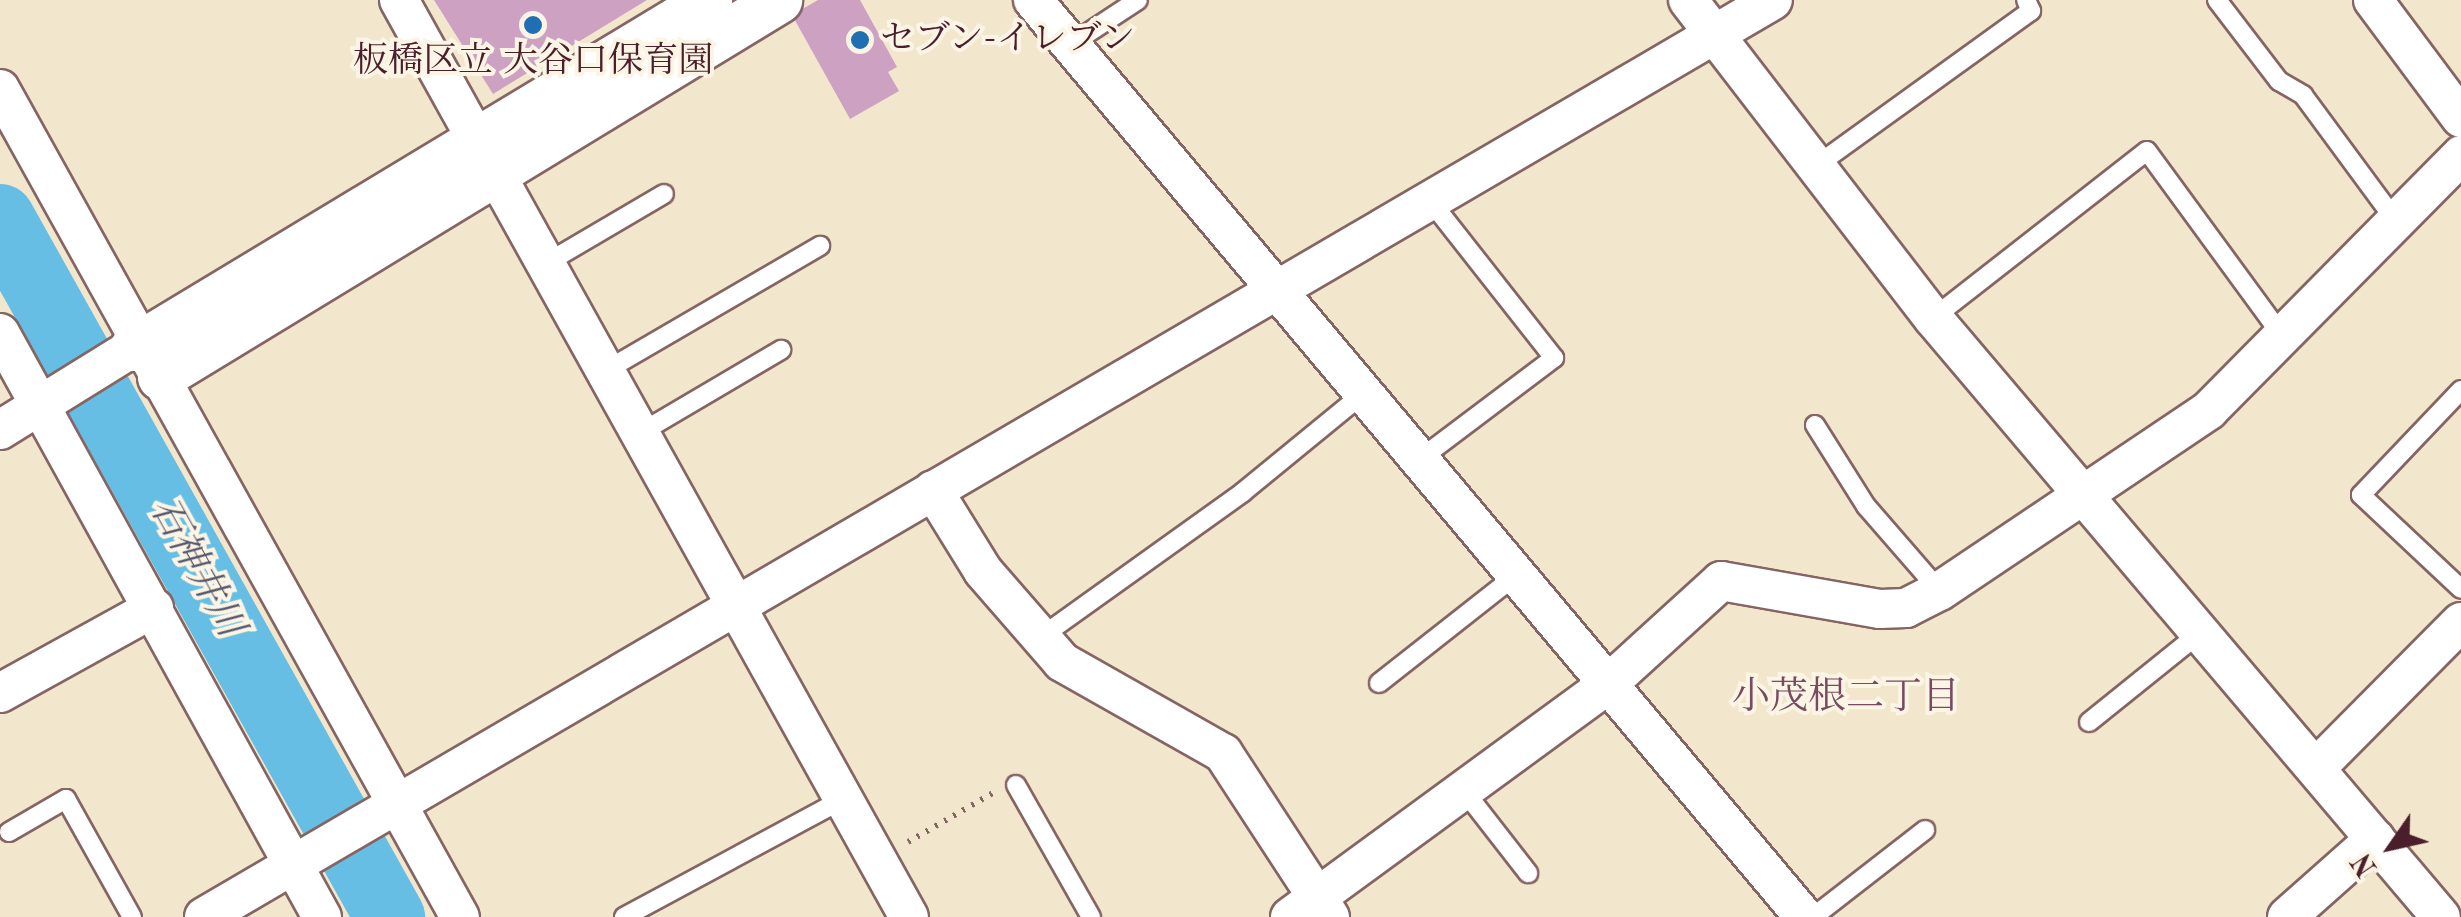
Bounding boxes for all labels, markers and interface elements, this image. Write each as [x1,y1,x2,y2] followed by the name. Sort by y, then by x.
[522,14,544,36] marker: 板橋区立 大谷口保育園
[880,19,1138,61] place label: セブン-イレブン
[849,29,871,51] marker: セブン-イレブン
[353,41,713,83] place label: 板橋区立 大谷口保育園
[138,490,252,646] water label: 石神井川
[1732,676,1960,722] district label: 小茂根二丁目
[2341,797,2441,897] north arrow
[2349,847,2384,880] text: N

